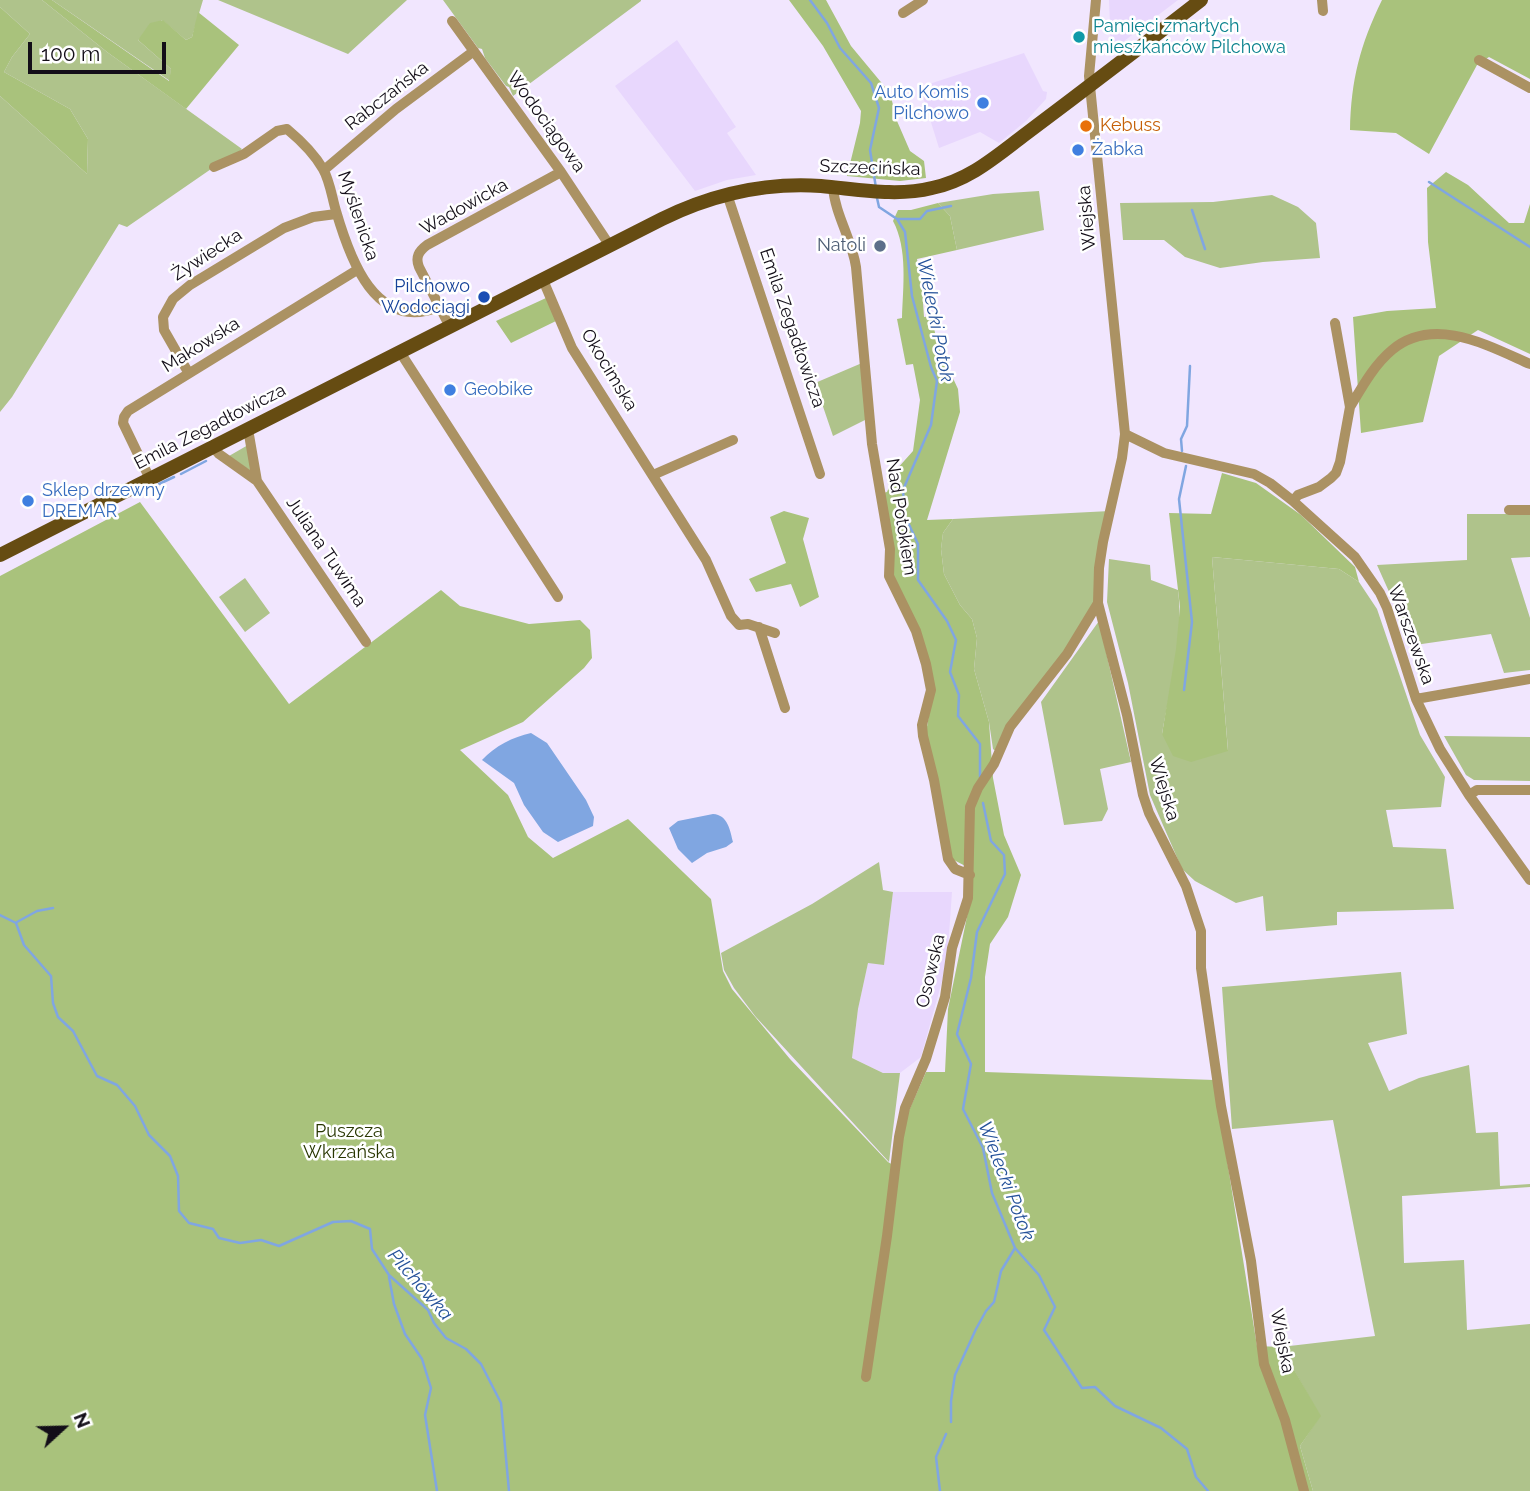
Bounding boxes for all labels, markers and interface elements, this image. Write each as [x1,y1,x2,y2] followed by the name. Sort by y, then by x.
[1093,16,1286,58] place label: Pamięci zmarłych mieszkańców Pilchowa
[32,28,170,72] scale bar
[1071,29,1087,45] marker: Pamięci zmarłych mieszkańców Pilchowa
[41,41,100,66] text: 100 m
[341,57,433,135] street label: Rabczańska
[502,67,590,177] street label: Wodociągowa
[874,82,969,124] place label: Auto Komis Pilchowo
[975,95,991,111] marker: Auto Komis Pilchowo
[1100,115,1161,137] place label: Kebuss
[1078,118,1094,134] marker: Kebuss
[1092,139,1144,161] place label: Żabka
[1070,142,1086,158] marker: Żabka
[819,155,921,181] street label: Szczecińska
[333,168,383,264] street label: Myślenicka
[416,174,512,240] street label: Wadowicka
[1073,184,1101,252] street label: Wiejska
[168,224,246,286] street label: Żywiecka
[817,235,866,257] place label: Natoli
[872,238,888,254] marker: Natoli
[755,245,829,411] street label: Emila Zegadłowicza
[912,256,958,384] water label: Wielecki Potok
[381,276,470,318] place label: Pilchowo Wodociągi
[476,289,492,305] marker: Pilchowo Wodociągi
[158,313,244,377] street label: Makowska
[576,325,642,415] street label: Okocimska
[131,379,289,475] street label: Emila Zegadłowicza
[464,379,533,401] place label: Geobike
[442,382,458,398] marker: Geobike
[881,457,921,577] street label: Nad Potokiem
[42,480,165,522] place label: Sklep drzewny DREMAR
[20,493,36,509] marker: Sklep drzewny DREMAR
[281,493,371,611] street label: Juliana Tuwima
[1383,582,1439,688] street label: Warszewska
[1144,755,1184,823] street label: Wiejska
[912,932,950,1010] street label: Osowska
[973,1118,1039,1244] water label: Wielecki Potok
[303,1121,395,1164] park label: Puszcza Wkrzańska
[383,1245,457,1325] water label: Pilchówka
[1265,1307,1299,1375] street label: Wiejska
[28,1393,98,1463] north arrow
[70,1409,95,1431] text: N

